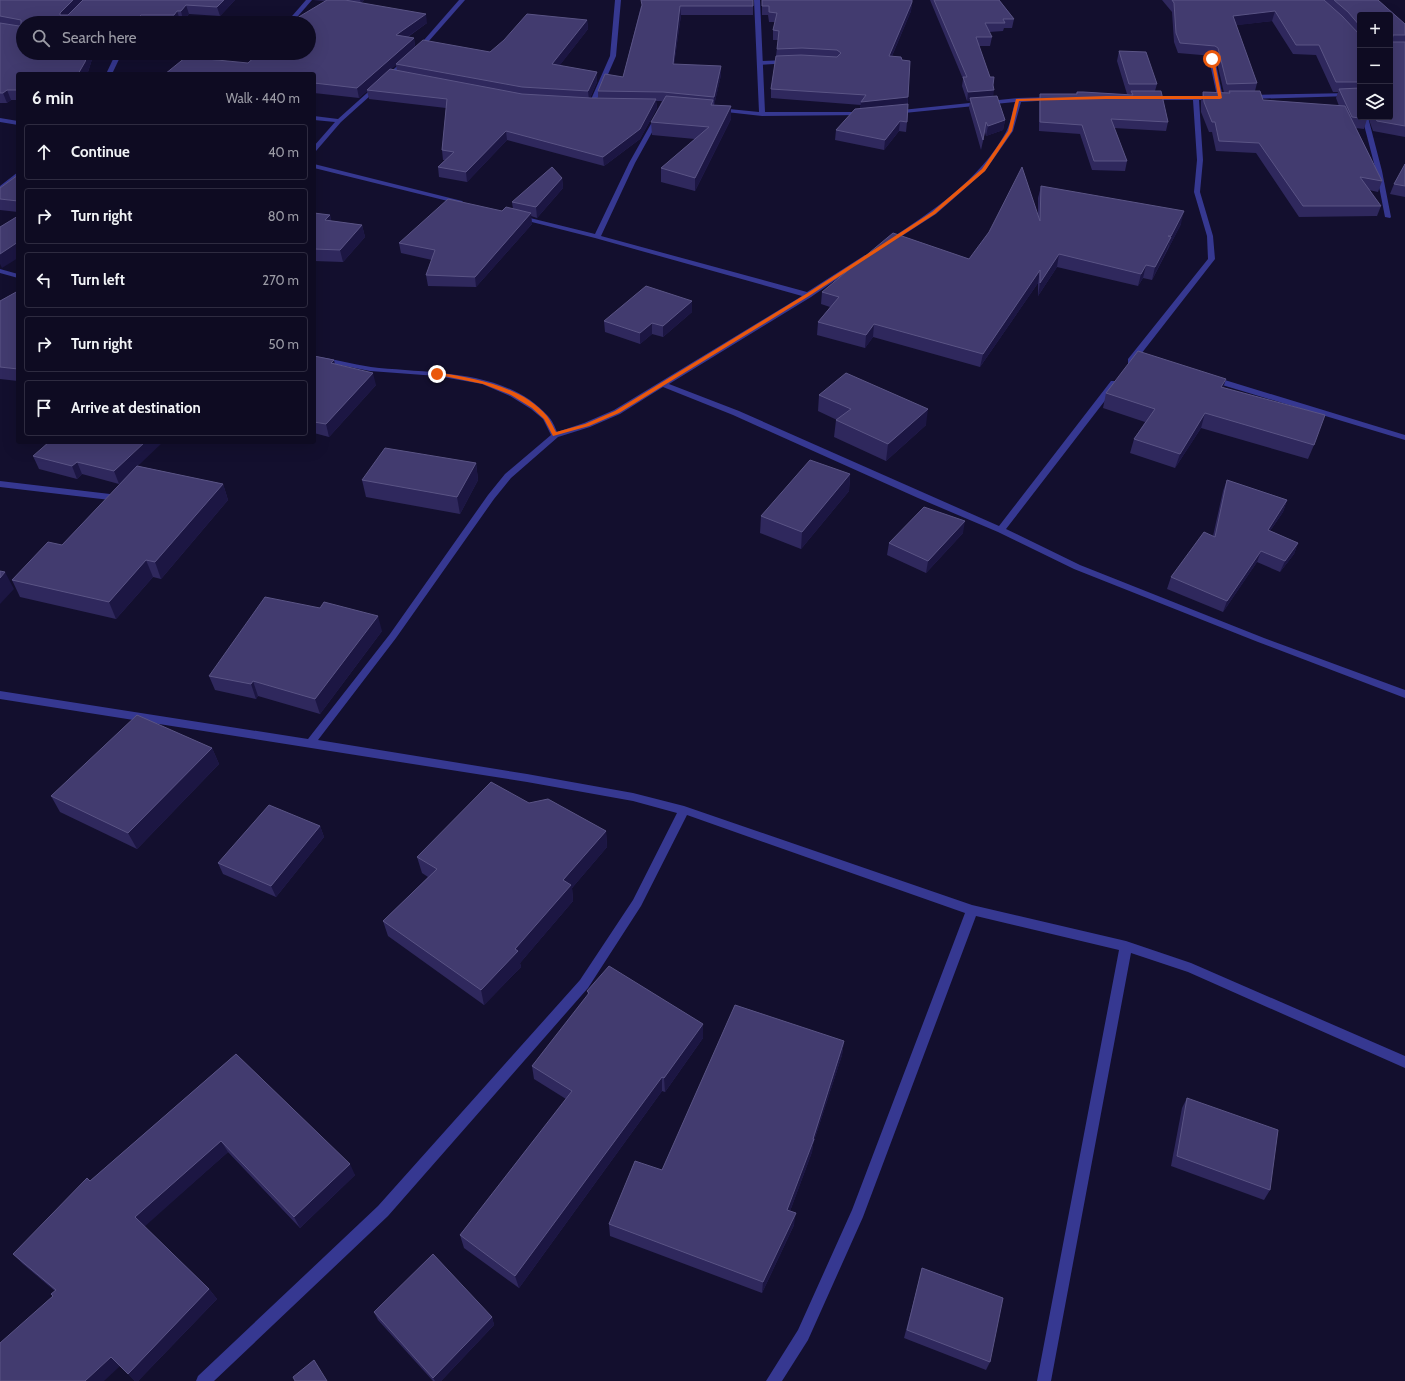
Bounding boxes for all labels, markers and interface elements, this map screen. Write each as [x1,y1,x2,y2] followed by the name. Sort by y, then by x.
[1357,12,1393,120] map controls
[1357,12,1393,48] button: +
[16,16,316,60] search box
[30,27,52,49] icon: search
[62,29,137,47] text: Search here
[1357,48,1393,84] button: −
[1203,50,1221,68] route start
[1357,84,1393,120] button: layers
[32,88,74,108] text: 6 min
[226,90,300,106] text: Walk · 440 m
[33,141,55,163] icon: ahead
[71,143,130,161] text: Continue
[268,144,299,160] text: 40 m
[33,205,55,227] icon: right
[71,207,132,225] text: Turn right
[268,208,299,224] text: 80 m
[33,269,55,291] icon: left
[71,271,125,289] text: Turn left
[262,272,299,288] text: 270 m
[33,333,55,355] icon: right
[71,335,132,353] text: Turn right
[269,336,299,352] text: 50 m
[428,365,446,383] route end
[33,397,55,419] icon: arrive
[71,399,201,417] text: Arrive at destination

